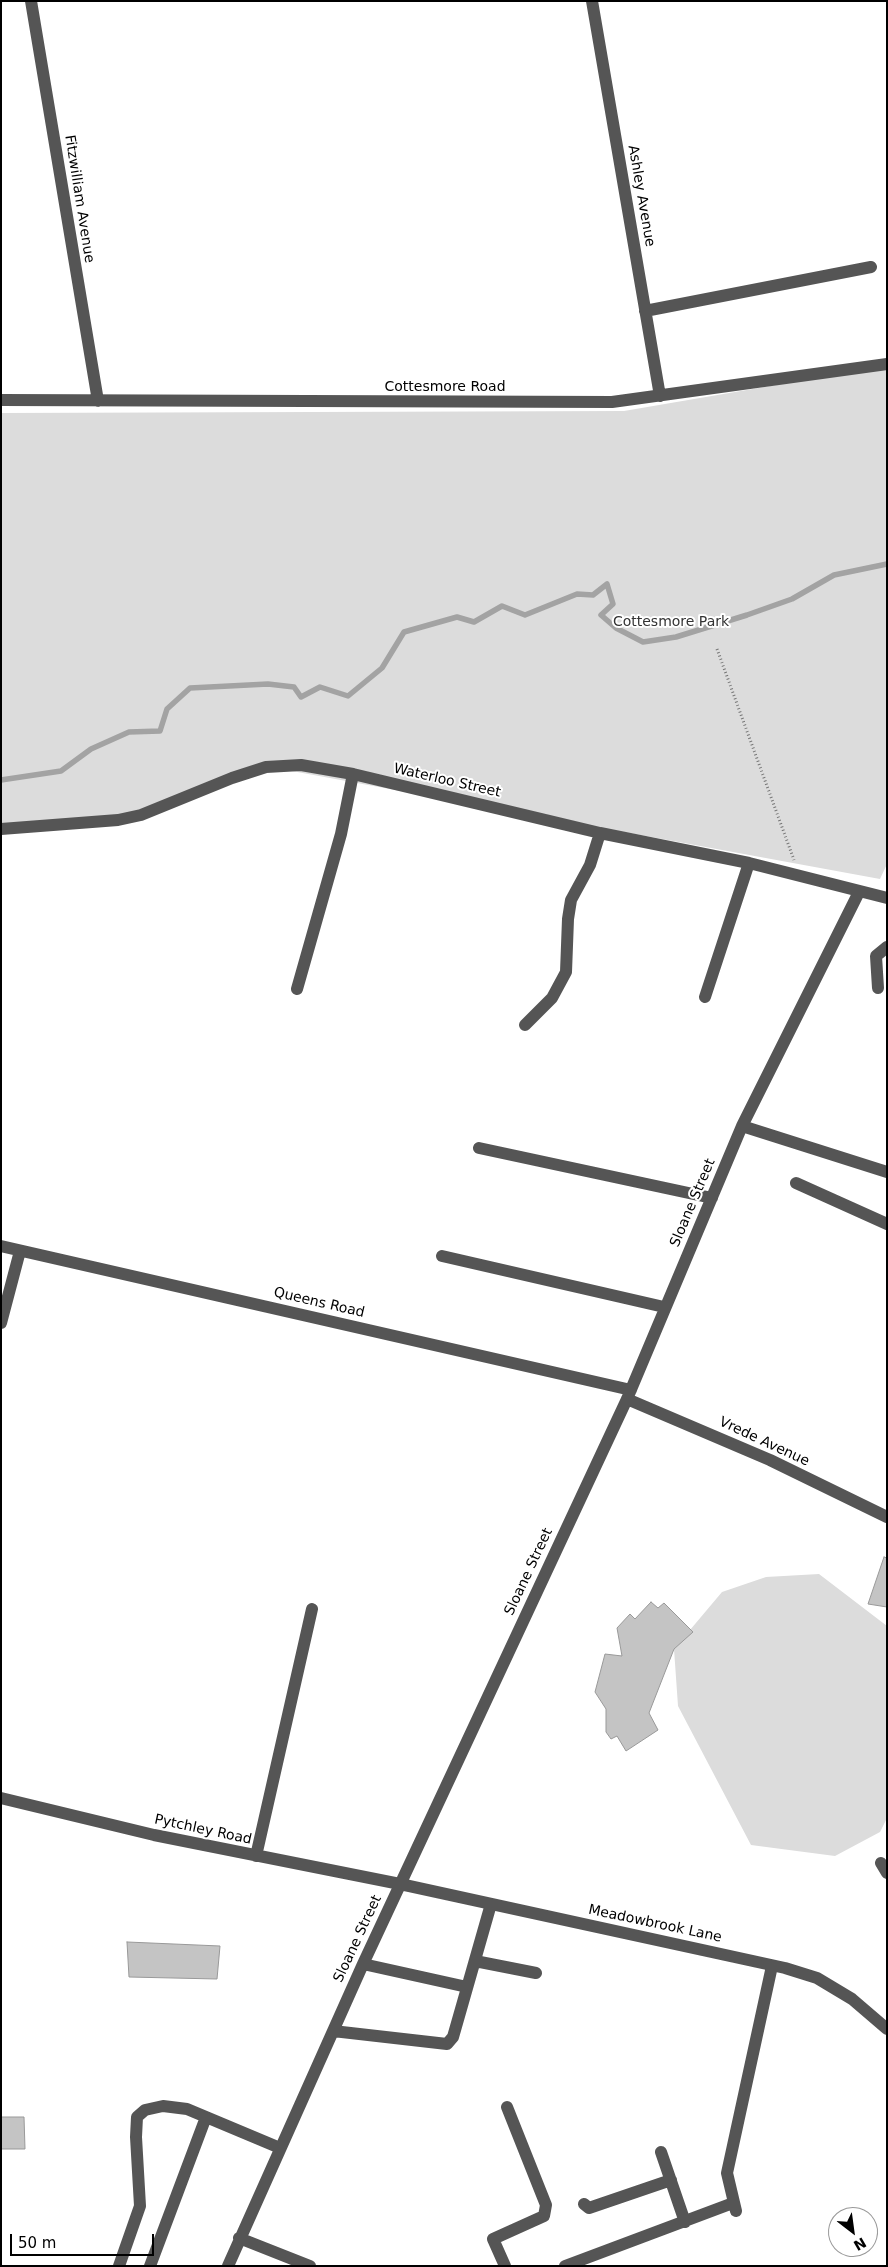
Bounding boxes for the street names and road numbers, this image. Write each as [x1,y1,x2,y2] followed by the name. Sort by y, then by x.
[61,134,97,264] street label: Fitzwilliam Avenue
[624,144,658,248] street label: Ashley Avenue
[384,379,506,395] street label: Cottesmore Road
[392,761,502,801] street label: Waterloo Street
[667,1156,719,1250] street label: Sloane Street
[272,1284,366,1322] street label: Queens Road
[716,1414,812,1470] street label: Vrede Avenue
[501,1526,557,1618] street label: Sloane Street
[153,1811,253,1849] street label: Pytchley Road
[330,1893,386,1985] street label: Sloane Street
[587,1902,723,1946] street label: Meadowbrook Lane

